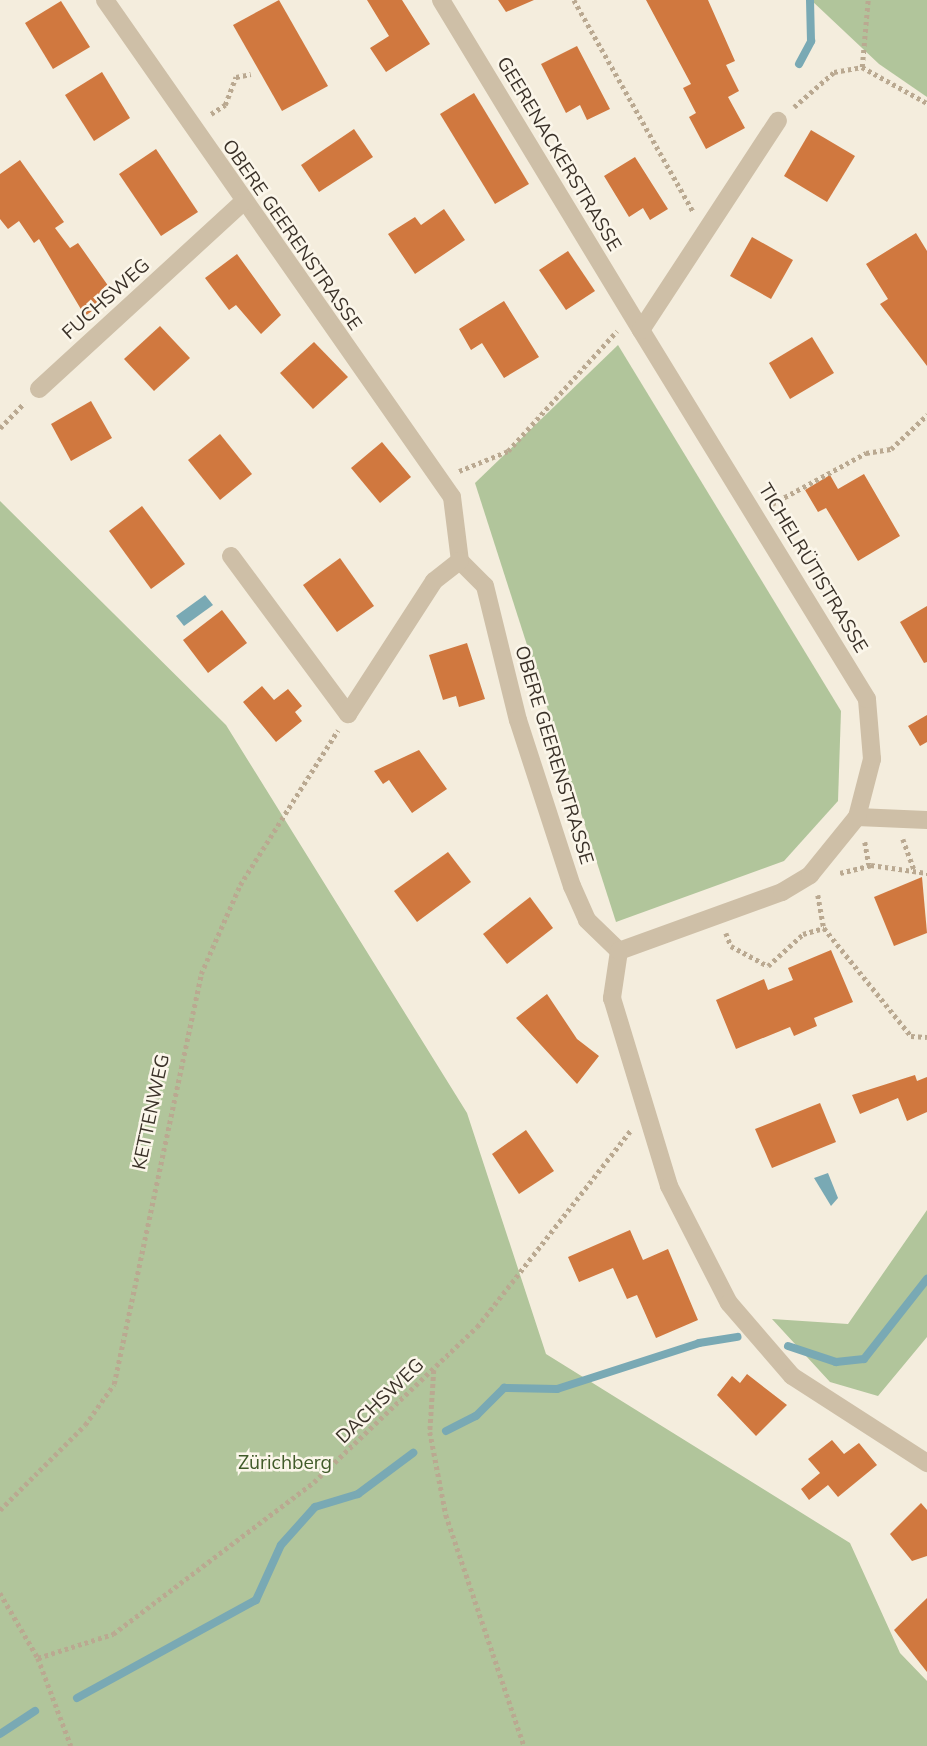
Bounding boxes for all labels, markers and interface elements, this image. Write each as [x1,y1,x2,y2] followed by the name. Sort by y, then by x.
[492,53,626,255] street label: GEERENACKERSTRASSE
[217,135,367,335] street label: OBERE GEERENSTRASSE
[58,254,154,344] street label: FUCHSWEG
[753,479,873,657] street label: TICHELRÜTISTRASSE
[510,643,598,867] street label: OBERE GEERENSTRASSE
[128,1052,174,1172] street label: KETTENWEG
[331,1354,429,1448] street label: DACHSWEG
[238,1452,332,1474] park label: Zürichberg

